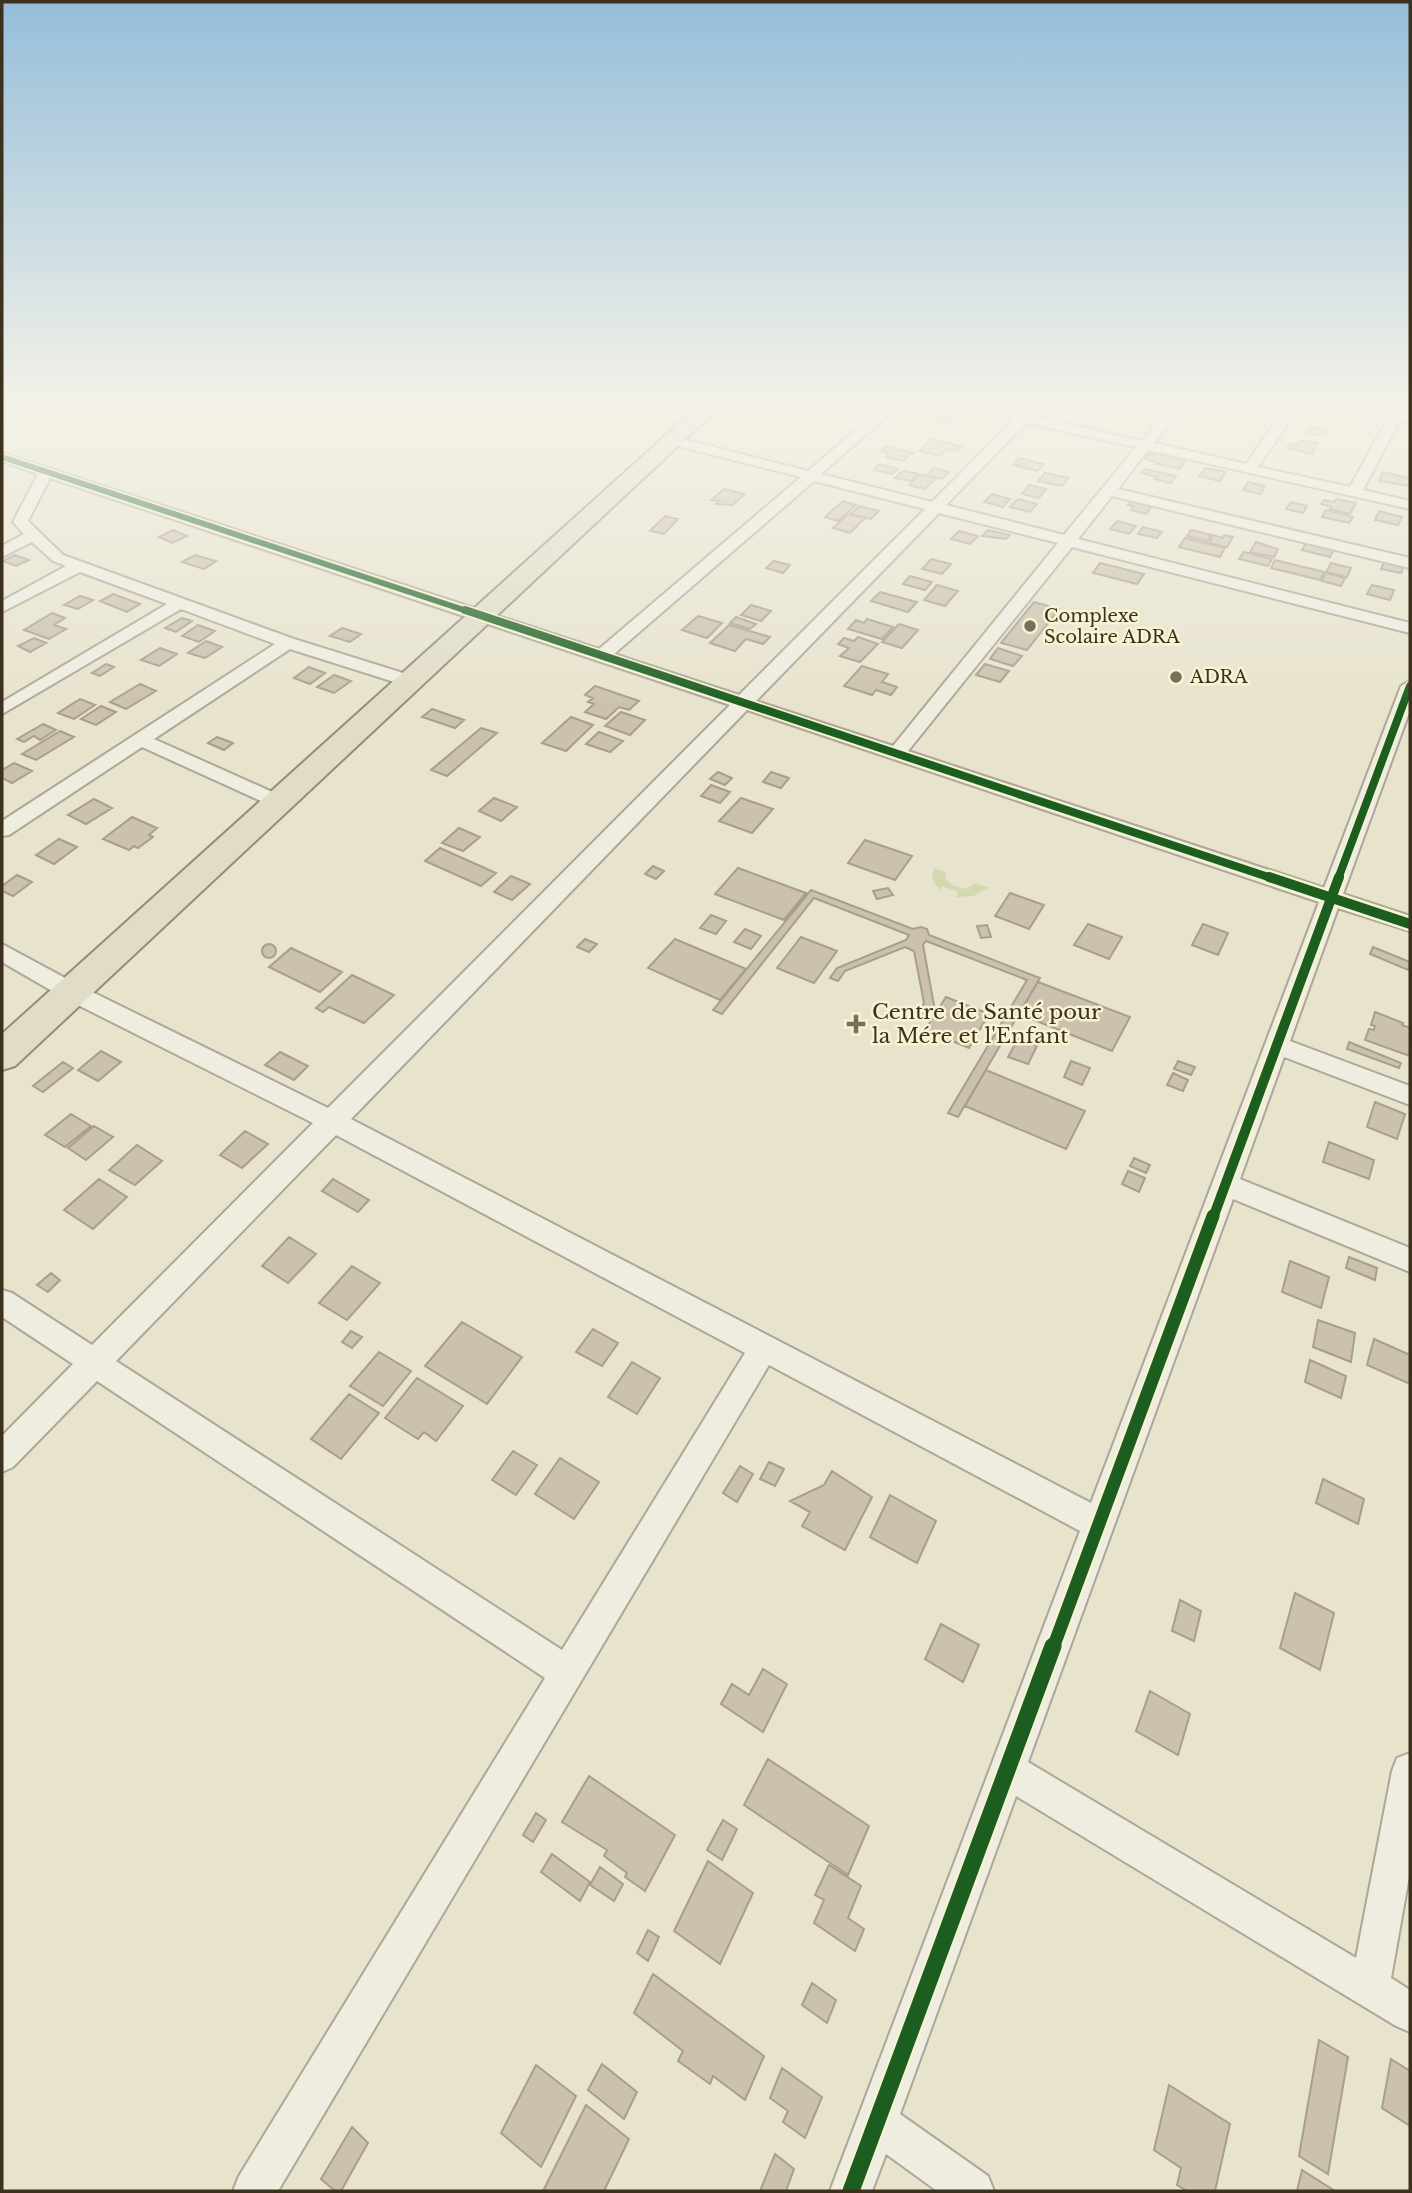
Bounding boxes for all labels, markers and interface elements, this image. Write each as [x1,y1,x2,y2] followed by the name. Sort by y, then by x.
[1044,605,1181,648] place label: Complexe Scolaire ADRA
[1022,618,1038,634] marker: Complexe Scolaire ADRA
[1189,666,1249,688] place label: ADRA
[1168,669,1184,685] marker: ADRA
[872,999,1101,1049] place label: Centre de Santé pour la Mére et l'Enfant
[846,1014,866,1034] marker: Centre de Santé pour la Mére et l'Enfant

